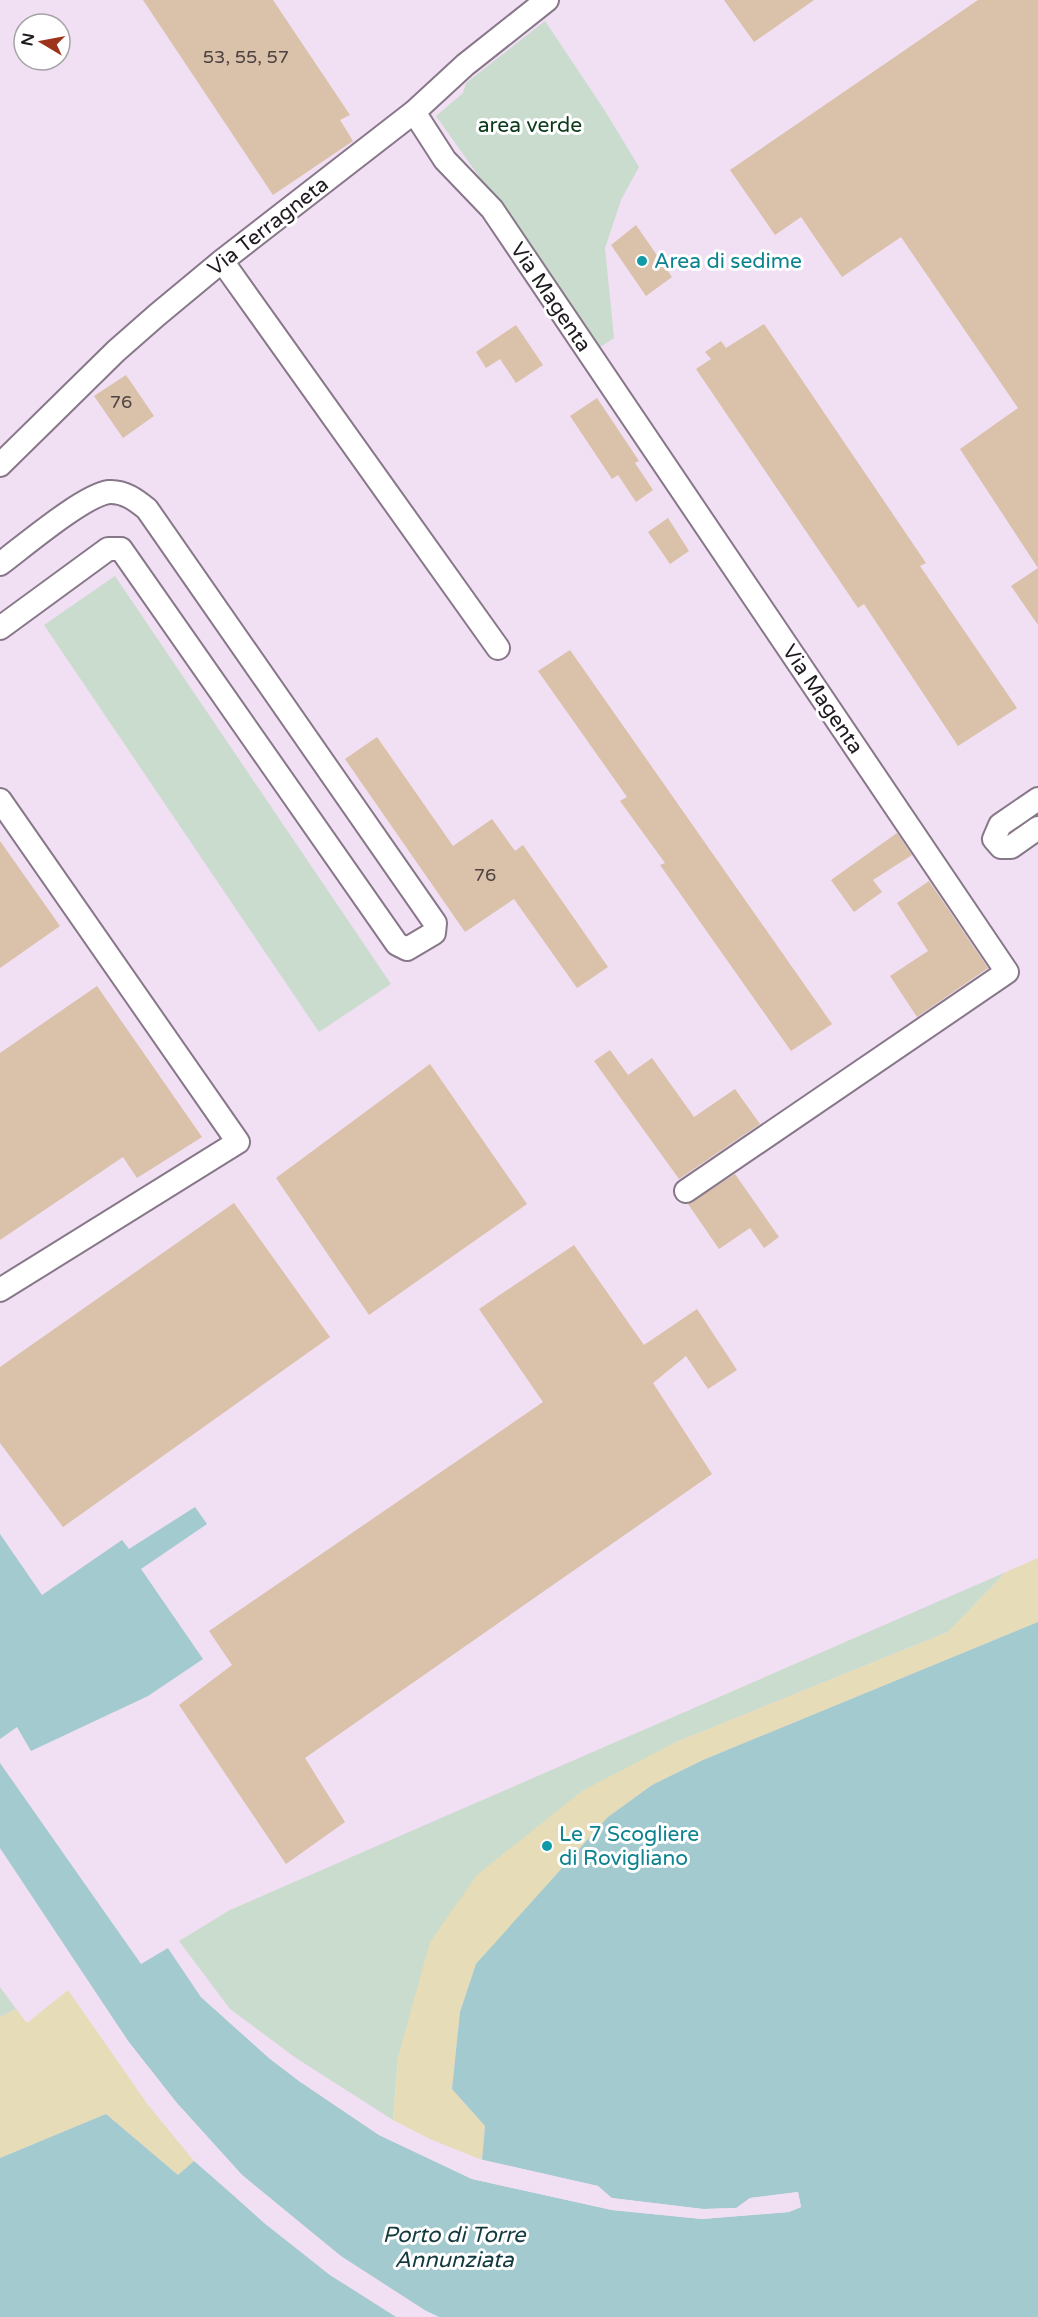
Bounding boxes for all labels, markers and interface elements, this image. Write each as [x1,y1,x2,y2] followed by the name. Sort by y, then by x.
[12,12,72,72] north arrow
[17,32,39,48] text: N
[203,46,289,68] house number: 53, 55, 57
[478,113,582,138] park label: area verde
[203,172,333,281] street label: Via Terragneta
[505,238,596,357] street label: Via Magenta
[654,249,802,274] place label: Area di sedime
[635,254,649,268] marker: Area di sedime
[110,391,132,413] house number: 76
[777,640,868,759] street label: Via Magenta
[474,864,496,886] house number: 76
[559,1822,699,1871] place label: Le 7 Scogliere di Rovigliano
[540,1839,554,1853] marker: Le 7 Scogliere di Rovigliano
[382,2222,527,2273] water label: Porto di Torre Annunziata

